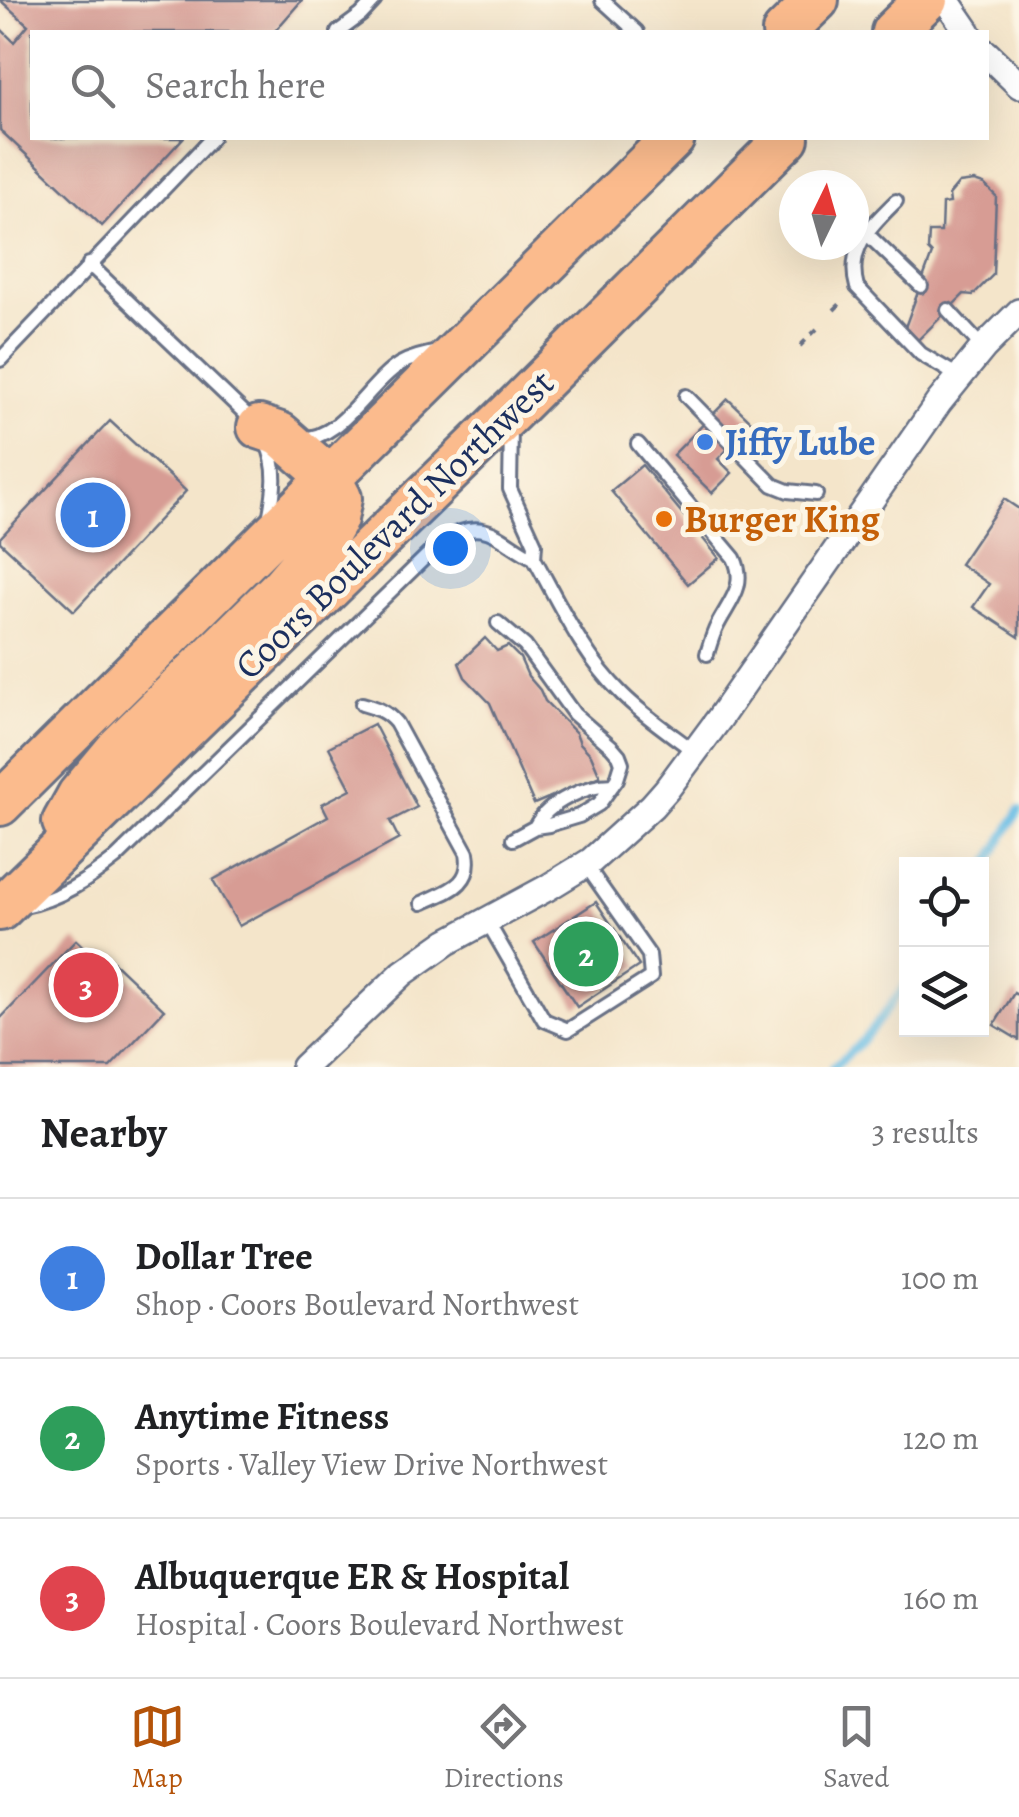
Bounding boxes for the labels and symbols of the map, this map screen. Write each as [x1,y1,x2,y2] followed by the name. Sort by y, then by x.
[779,170,869,260] north arrow
[223,357,565,691] street label: Coors Boulevard Northwest
[725,416,875,468] place label: Jiffy Lube
[694,431,716,453] marker: Jiffy Lube
[61,478,126,552] pin: 1
[684,493,880,545] place label: Burger King
[653,508,675,530] marker: Burger King
[425,523,476,574] your location
[554,916,618,992] pin: 2
[54,948,118,1022] pin: 3

